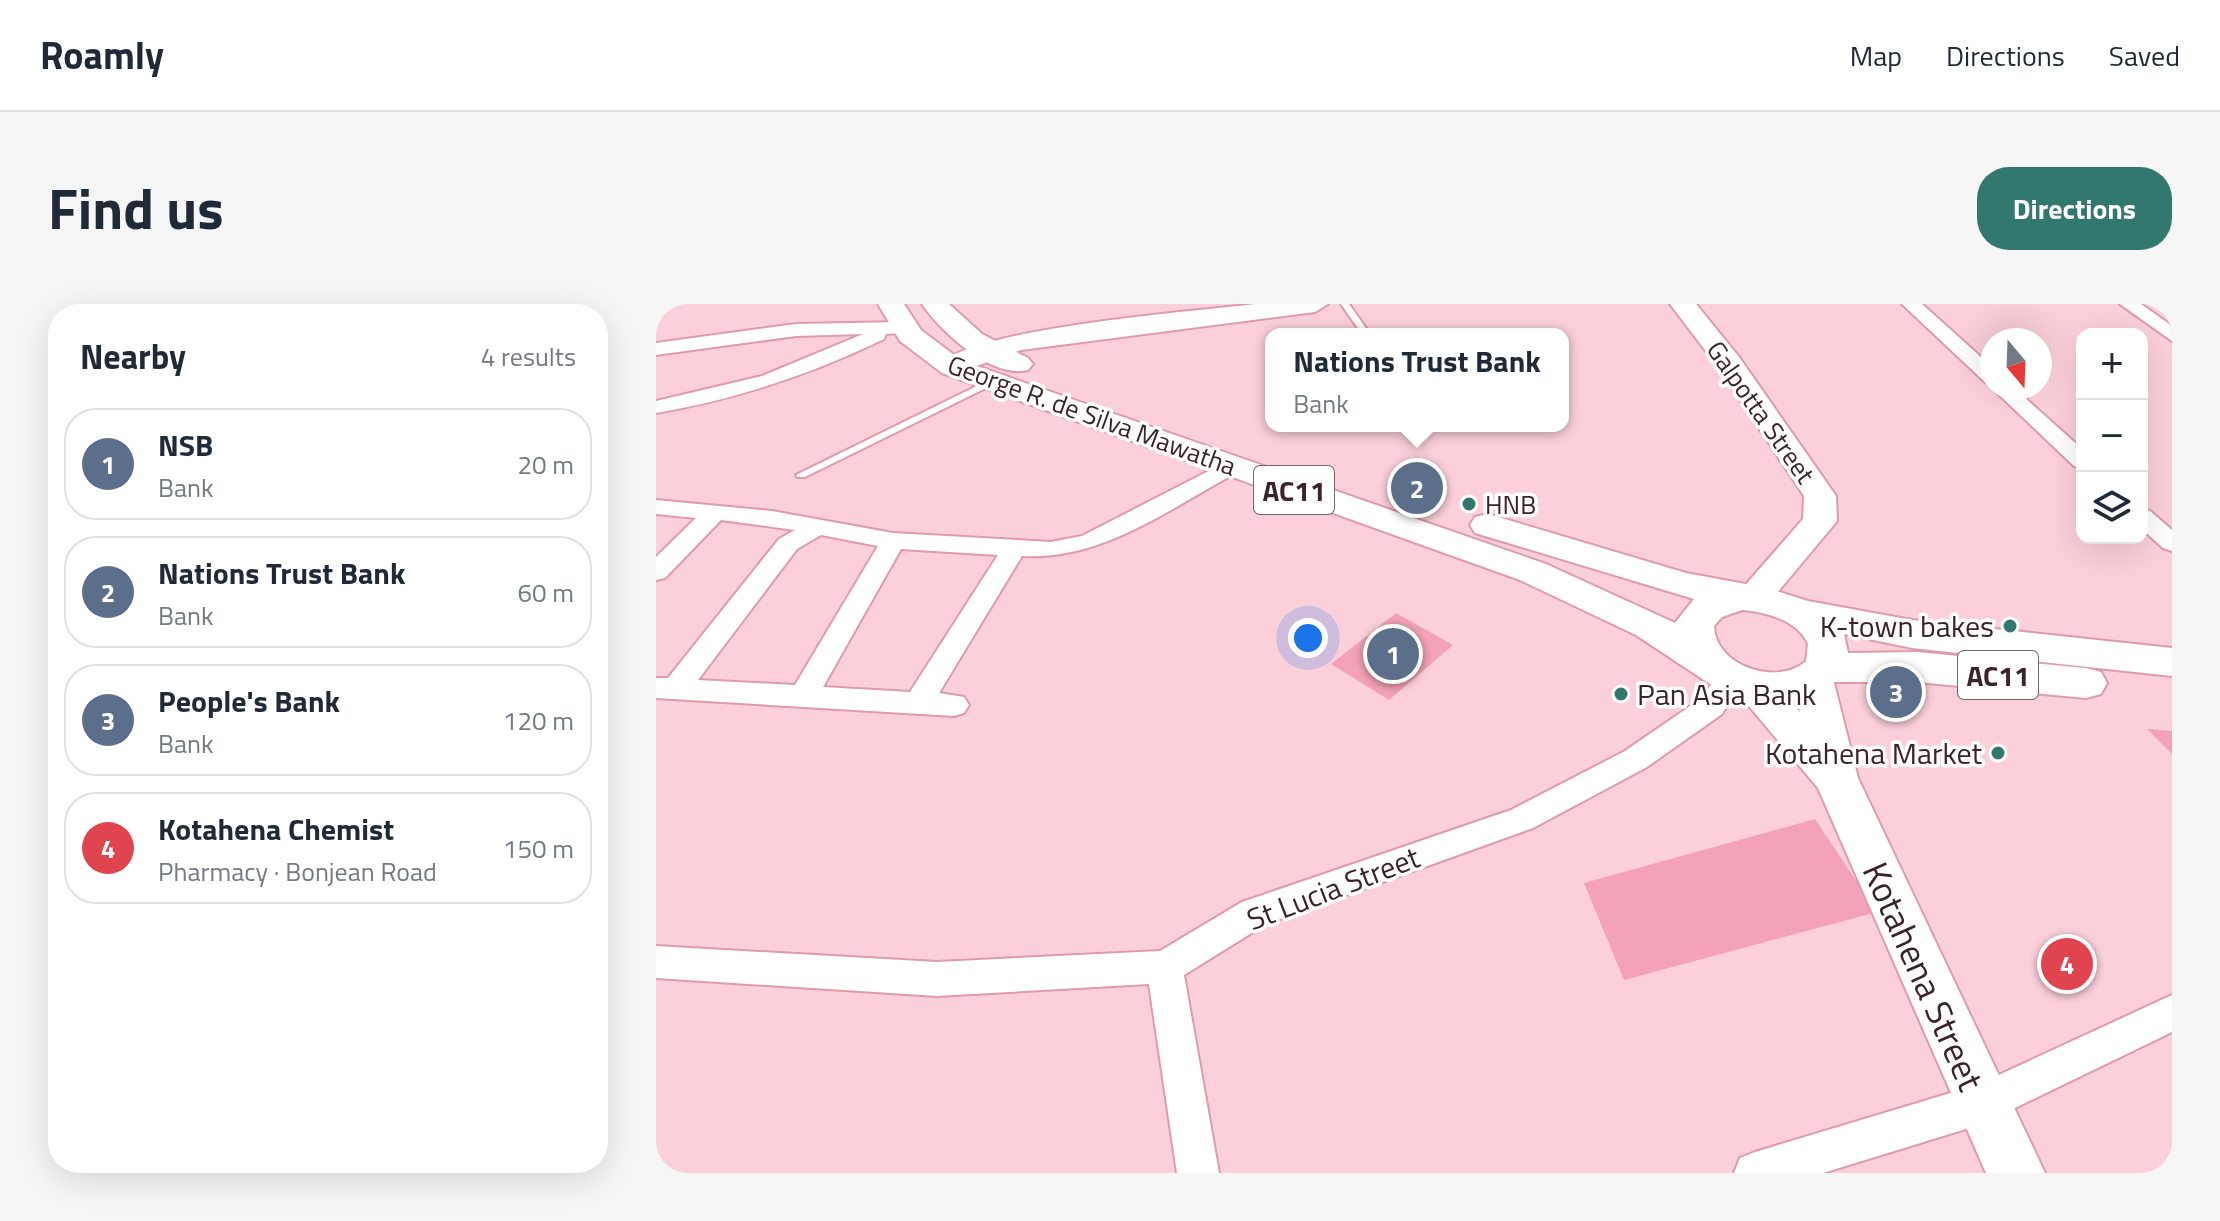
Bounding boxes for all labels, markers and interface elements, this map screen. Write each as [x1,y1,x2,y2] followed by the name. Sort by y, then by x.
[40,26,164,84] text: Roamly
[1850,34,1902,77] text: Map
[1946,34,2065,77] text: Directions
[2109,34,2180,77] text: Saved
[48,166,224,251] text: Find us
[1977,167,2172,250] button: Directions
[1265,328,1569,432] popup
[1980,328,2052,400] north arrow
[2076,328,2148,544] map controls
[2076,328,2148,400] button: +
[80,330,186,382] text: Nearby
[1697,333,1825,491] street label: Galpotta Street
[481,337,576,376] text: 4 results
[1293,338,1541,384] text: Nations Trust Bank
[942,345,1242,485] street label: George R. de Silva Mawatha
[1293,384,1349,423] text: Bank
[2076,400,2148,472] button: −
[158,422,213,468] text: NSB
[101,445,115,484] text: 1
[517,445,574,484] text: 20 m
[1391,458,1443,518] pin: 2
[1254,466,1334,514] road number: AC11
[158,468,213,507] text: Bank
[2076,472,2148,544] button: layers
[1485,485,1536,524] place label: HNB
[1460,495,1478,513] marker: HNB
[158,550,405,596] text: Nations Trust Bank
[101,573,115,612] text: 2
[517,573,574,612] text: 60 m
[158,596,213,635] text: Bank
[1820,603,1994,649] place label: K-town bakes
[2001,617,2019,635] marker: K-town bakes
[1288,618,1328,658] your location
[1367,624,1419,684] pin: 1
[1958,651,2038,699] road number: AC11
[1870,662,1922,722] pin: 3
[1637,671,1816,717] place label: Pan Asia Bank
[158,678,340,724] text: People's Bank
[1612,685,1630,703] marker: Pan Asia Bank
[101,701,115,740] text: 3
[503,701,574,740] text: 120 m
[158,724,213,763] text: Bank
[1765,730,1982,776] place label: Kotahena Market
[1989,744,2007,762] marker: Kotahena Market
[158,806,394,852] text: Kotahena Chemist
[101,829,115,868] text: 4
[503,829,574,868] text: 150 m
[1240,834,1427,942] street label: St Lucia Street
[158,852,437,891] text: Pharmacy · Bonjean Road
[1849,853,1999,1099] street label: Kotahena Street
[2041,934,2093,994] pin: 4

